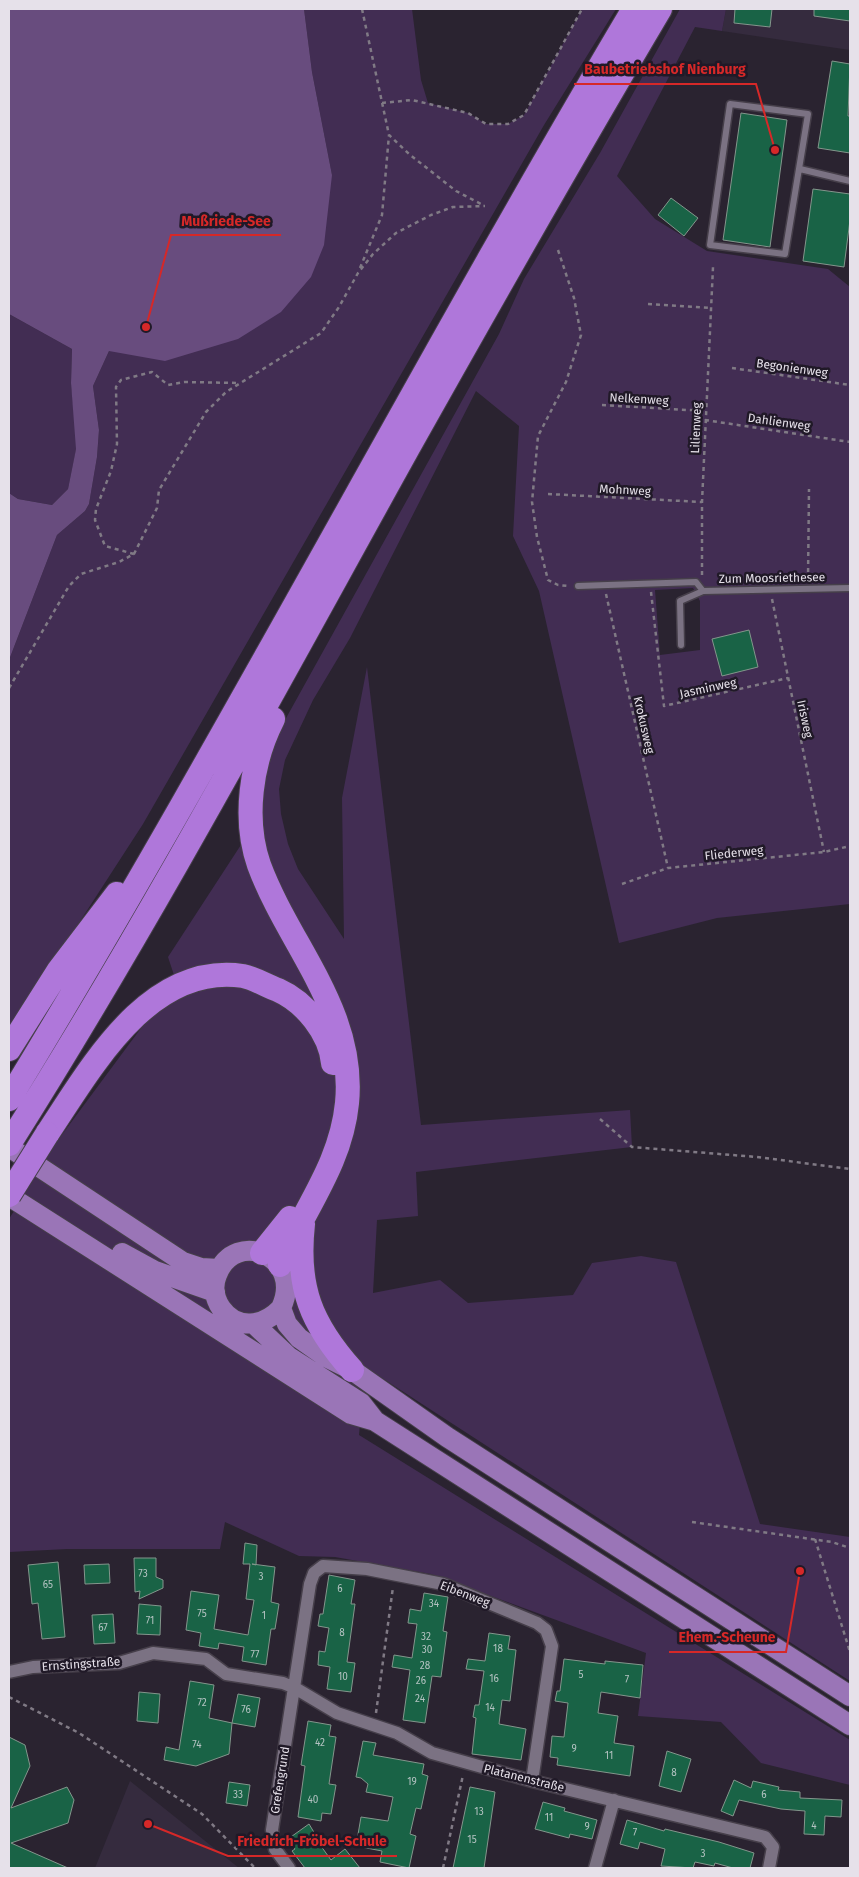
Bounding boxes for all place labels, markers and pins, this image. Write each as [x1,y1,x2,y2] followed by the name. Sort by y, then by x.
[574,55,756,84] callout: Baubetriebshof Nienburg
[171,206,281,235] callout: Mußriede-See
[669,1623,786,1652] callout: Ehem.-Scheune
[228,1827,397,1856] callout: Friedrich-Fröbel-Schule

